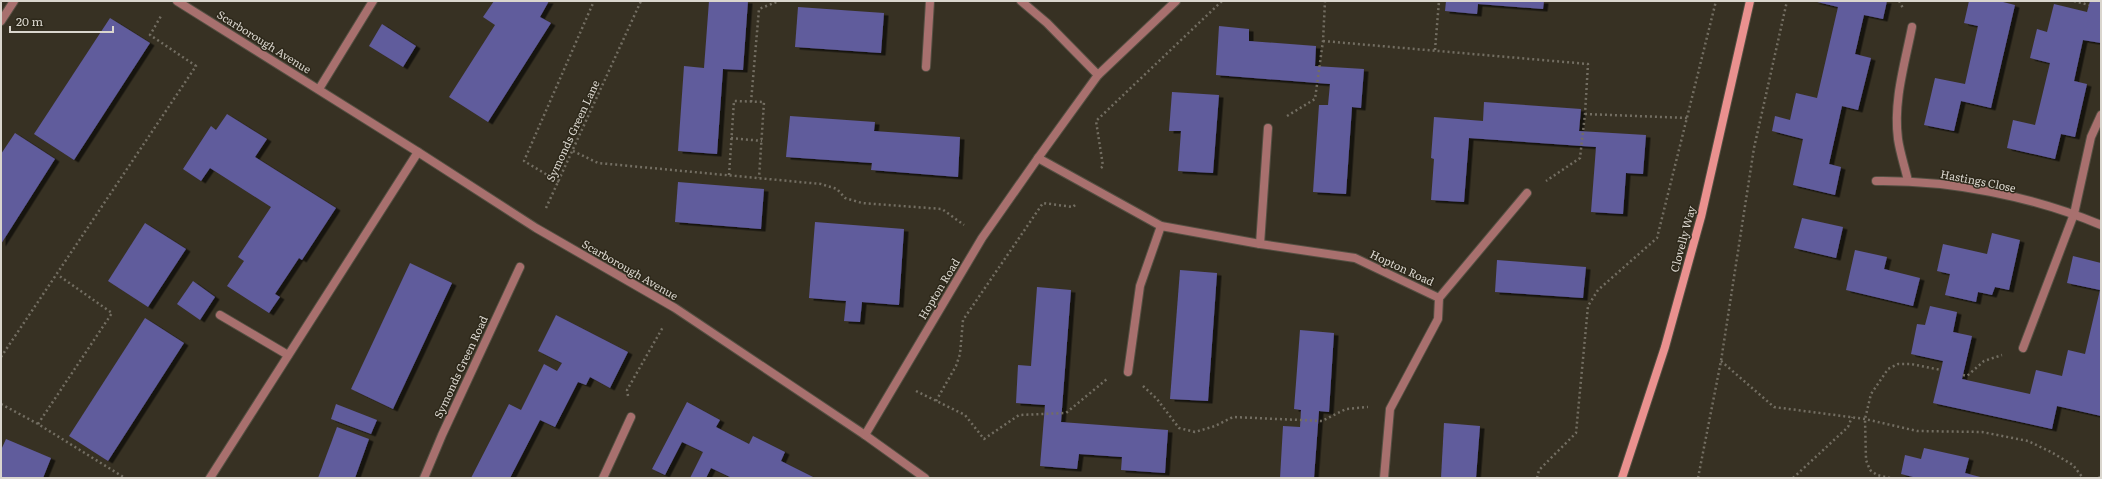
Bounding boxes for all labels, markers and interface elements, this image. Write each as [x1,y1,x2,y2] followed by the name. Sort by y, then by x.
[214,6,315,77] street label: Scarborough Avenue
[10,8,113,34] scale bar
[16,12,43,30] text: 20 m
[541,77,603,184] street label: Symonds Green Lane
[1939,165,2018,195] street label: Hastings Close
[1665,203,1699,274] street label: Clovelly Way
[580,235,682,303] street label: Scarborough Avenue
[1368,245,1437,289] street label: Hopton Road
[914,255,963,322] street label: Hopton Road
[429,312,491,421] street label: Symonds Green Road

